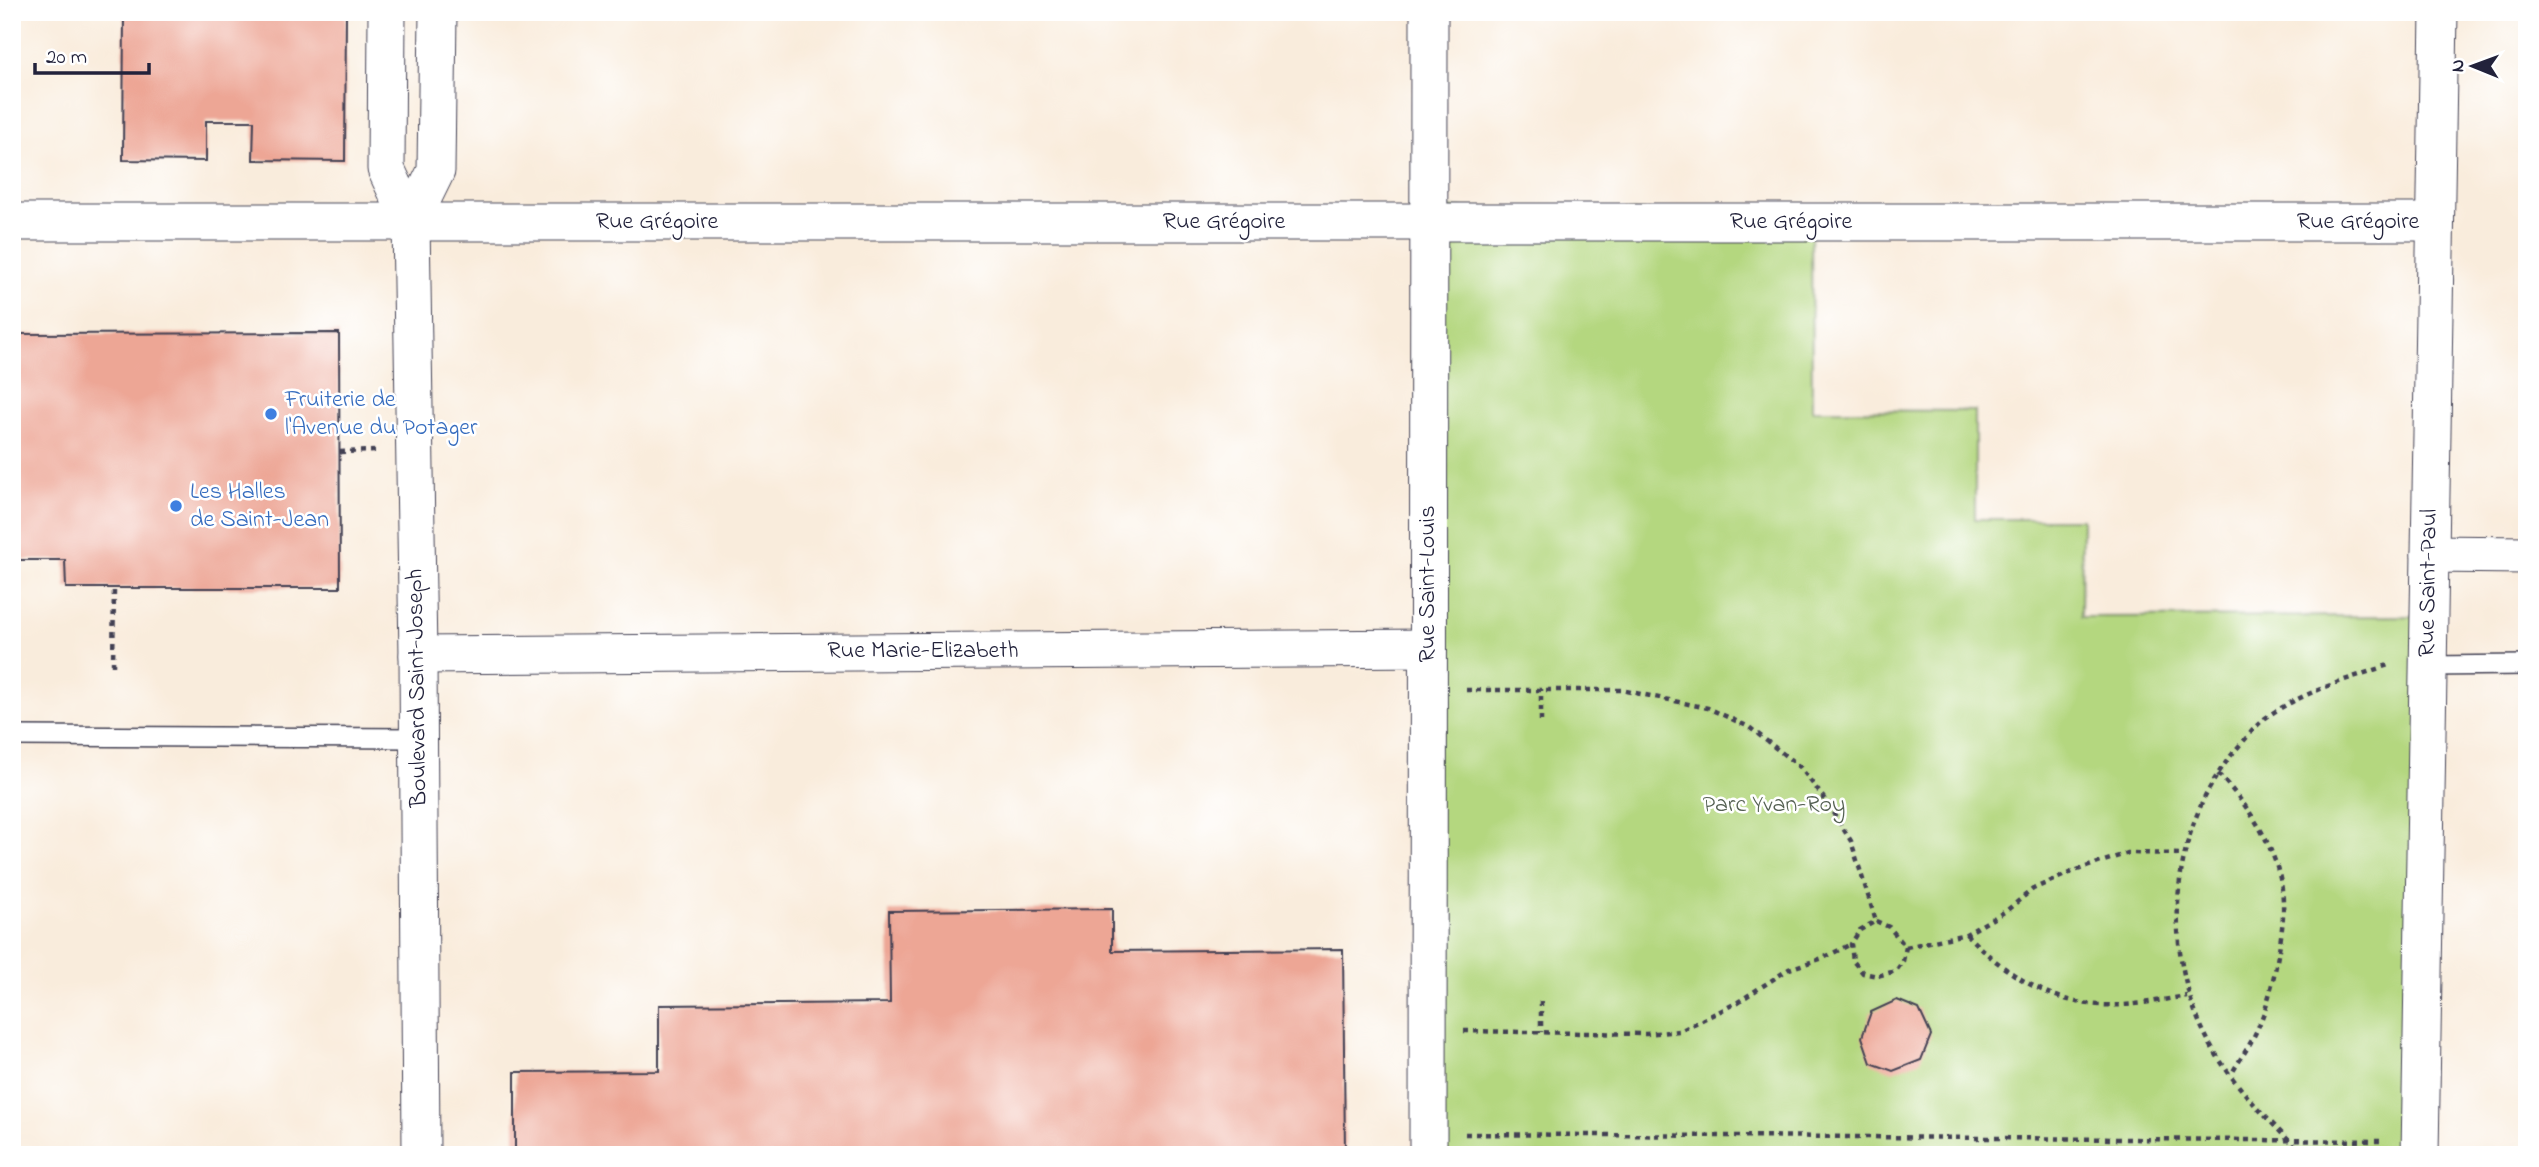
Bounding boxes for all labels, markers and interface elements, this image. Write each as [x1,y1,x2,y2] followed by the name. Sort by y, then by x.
[35,32,149,76] scale bar
[2438,32,2508,102] north arrow
[46,43,87,73] text: 20 m
[2445,59,2472,72] text: N
[596,205,719,240] street label: Rue Grégoire
[1163,205,1286,240] street label: Rue Grégoire
[1730,205,1853,240] street label: Rue Grégoire
[2297,205,2420,240] street label: Rue Grégoire
[284,383,478,446] place label: Fruiterie de l'Avenue du Potager
[263,406,279,422] marker: Fruiterie de l'Avenue du Potager
[190,475,329,538] place label: Les Halles de Saint-Jean
[168,498,184,514] marker: Les Halles de Saint-Jean
[1411,506,1446,662] street label: Rue Saint-Louis
[2410,509,2448,657] street label: Rue Saint-Paul
[398,568,438,809] street label: Boulevard Saint-Joseph
[827,634,1019,669] street label: Rue Marie-Elizabeth
[1703,788,1845,824] park label: Parc Yvan-Roy

